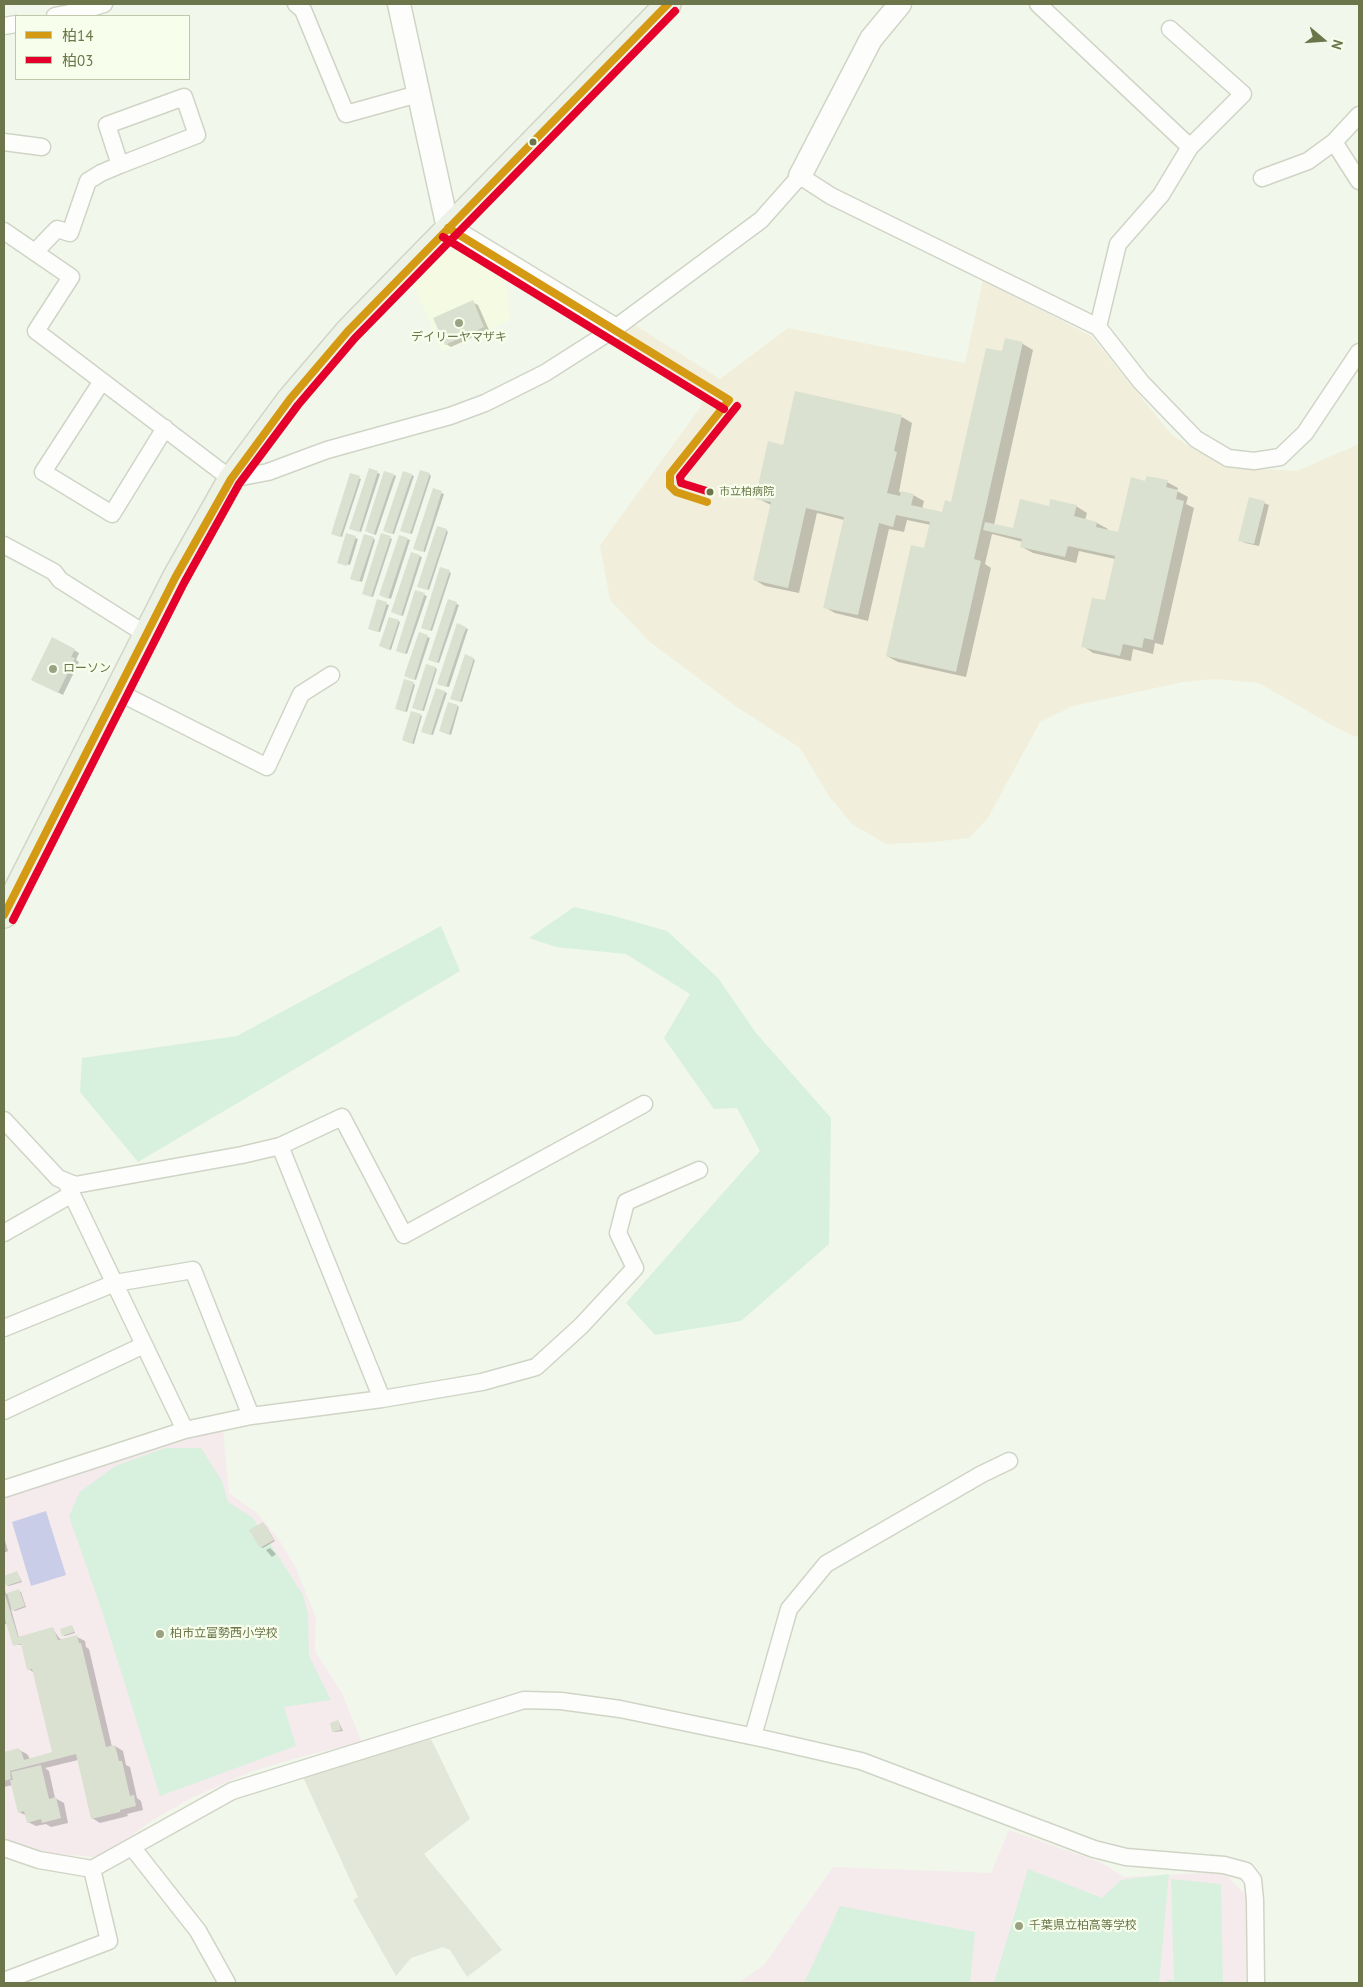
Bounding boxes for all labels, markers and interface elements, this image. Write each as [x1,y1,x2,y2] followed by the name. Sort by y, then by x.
[15,15,190,80] legend
[1298,15,1348,65] north arrow
[62,26,93,45] text: 柏14
[1327,37,1347,52] text: N
[62,51,93,70] text: 柏03
[528,137,538,147] unlabelled marker
[453,317,465,329] marker: デイリーヤマザキ
[411,331,507,345] place label: デイリーヤマザキ
[719,485,774,499] place label: 市立柏病院
[705,487,715,497] marker: 市立柏病院
[63,662,111,676] place label: ローソン
[47,663,59,675] marker: ローソン
[170,1627,278,1641] place label: 柏市立富勢西小学校
[154,1628,166,1640] marker: 柏市立富勢西小学校
[1029,1919,1137,1933] place label: 千葉県立柏高等学校
[1013,1920,1025,1932] marker: 千葉県立柏高等学校

